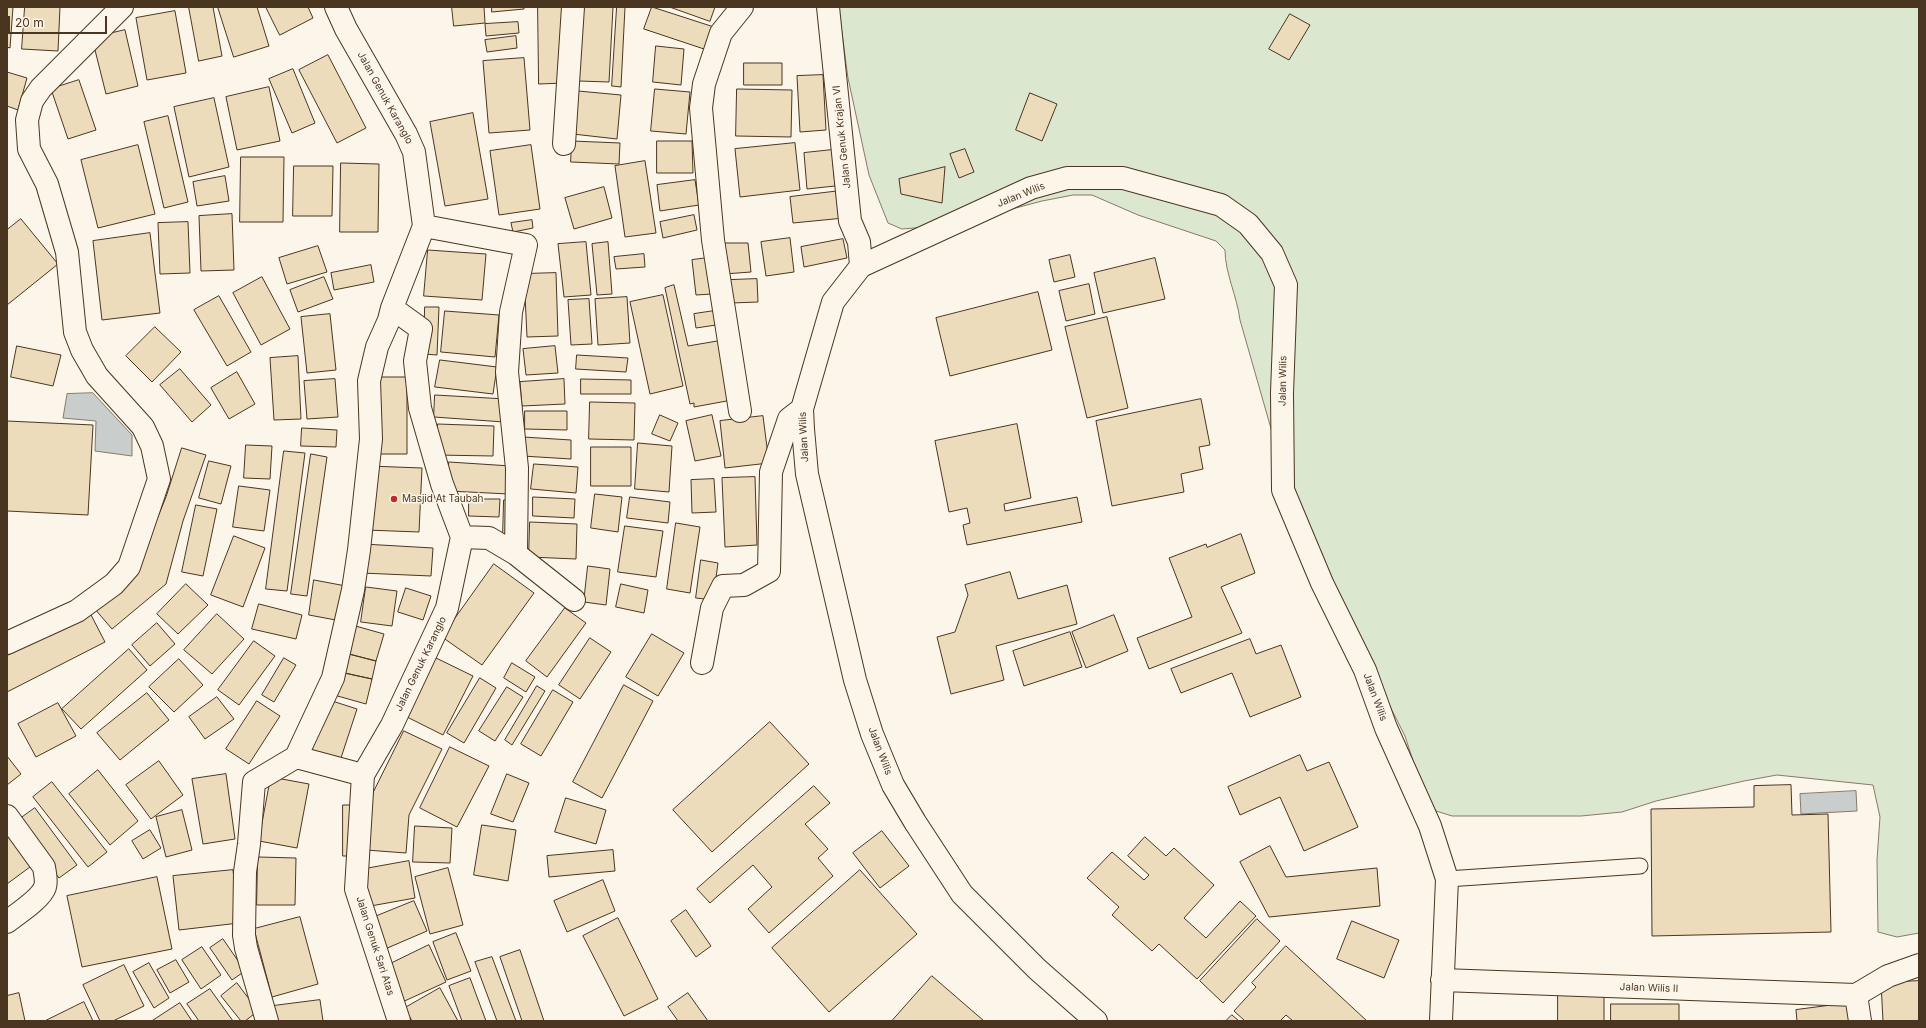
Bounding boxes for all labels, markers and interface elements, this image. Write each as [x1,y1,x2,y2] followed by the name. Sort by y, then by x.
[10,8,109,34] scale bar
[15,15,44,30] text: 20 m
[355,50,415,146] street label: Jalan Genuk Karanglo
[831,85,853,189] street label: Jalan Genuk Krajan VI
[995,180,1047,210] street label: Jalan Wilis
[1277,356,1289,406] street label: Jalan Wilis
[797,411,811,463] street label: Jalan Wilis
[402,493,483,505] place label: Masjid At Taubah
[389,494,399,504] marker: Masjid At Taubah
[393,615,449,713] street label: Jalan Genuk Karanglo
[1360,671,1390,723] street label: Jalan Wilis
[865,725,895,777] street label: Jalan Wilis
[353,895,397,997] street label: Jalan Genuk Sari Atas
[1619,981,1679,995] street label: Jalan Wilis II

